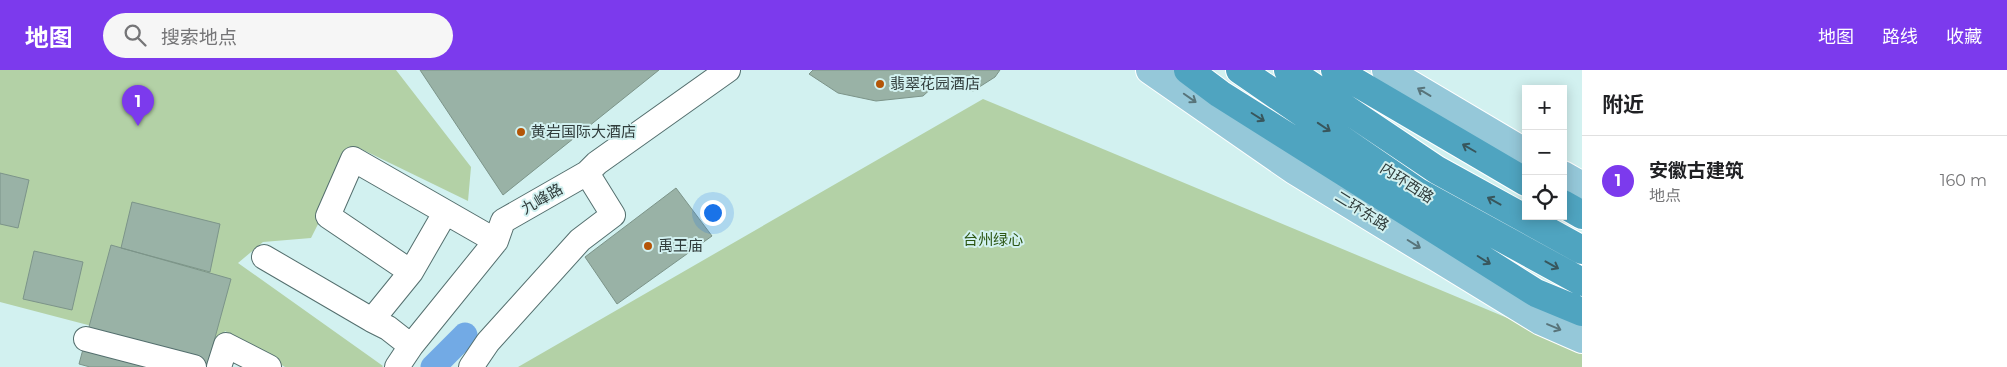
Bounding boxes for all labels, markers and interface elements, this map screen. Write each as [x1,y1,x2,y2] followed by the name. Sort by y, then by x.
[103,13,453,58] search box
[121,21,149,49] icon: search
[25,23,73,52] text: 地图
[161,26,237,49] text: 搜索地点
[1818,26,1854,48] text: 地图
[1882,26,1918,48] text: 路线
[1946,26,1982,48] text: 收藏
[890,74,980,93] place label: 翡翠花园酒店
[874,78,886,90] marker: 翡翠花园酒店
[122,85,154,126] pin: 1
[1522,85,1567,220] map controls
[1522,85,1567,130] button: +
[1417,87,1431,97] one-way arrow
[1602,92,1644,117] text: 附近
[1183,93,1197,103] one-way arrow
[1250,113,1264,123] one-way arrow
[531,122,636,141] place label: 黄岩国际大酒店
[1316,122,1330,132] one-way arrow
[515,126,527,138] marker: 黄岩国际大酒店
[1522,130,1567,175] button: −
[1462,143,1476,153] one-way arrow
[1377,158,1438,207] street label: 内环西路
[1649,159,1744,182] text: 安徽古建筑
[1615,171,1621,190] text: 1
[1940,171,1987,190] text: 160 m
[1522,175,1567,220] button: locate
[518,179,566,218] street label: 九峰路
[1649,186,1681,205] text: 地点
[1332,187,1393,235] street label: 二环东路
[1486,196,1501,206] one-way arrow
[700,200,726,226] your location
[963,230,1023,249] park label: 台州绿心
[658,236,703,255] place label: 禹王庙
[1407,239,1421,249] one-way arrow
[642,240,654,252] marker: 禹王庙
[1476,255,1490,265] one-way arrow
[1545,260,1560,270] one-way arrow
[1546,322,1561,332] one-way arrow

